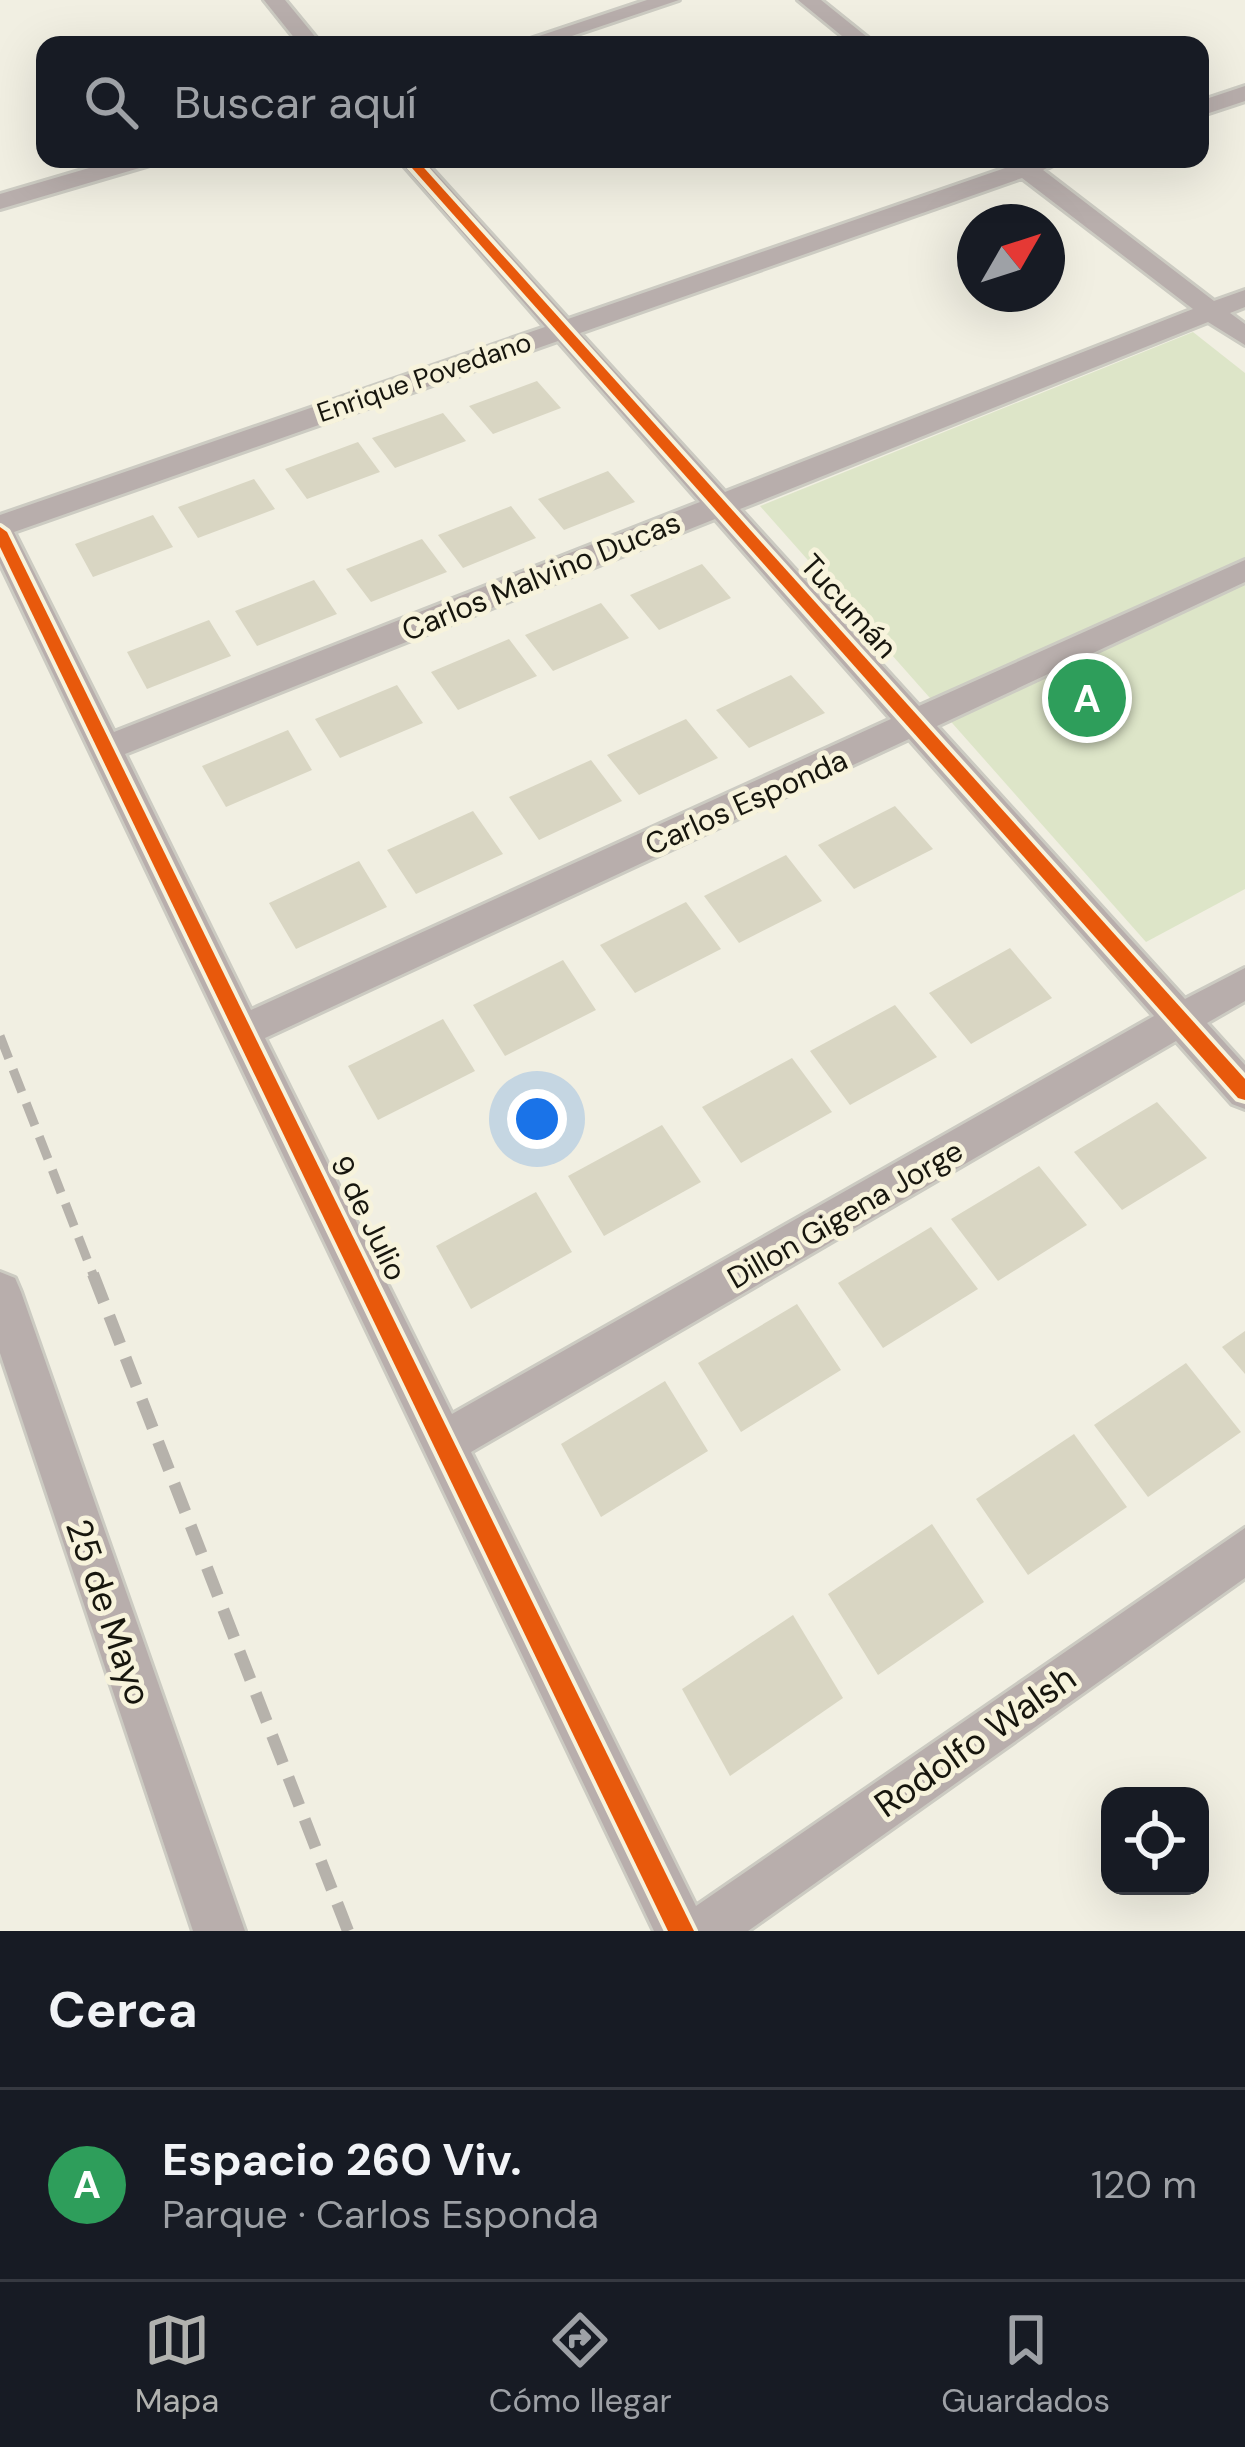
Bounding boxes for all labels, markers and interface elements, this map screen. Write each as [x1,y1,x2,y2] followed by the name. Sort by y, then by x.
[36,36,1209,168] search box
[78,69,144,135] icon: search
[174,73,417,132] text: Buscar aquí
[957,204,1065,312] north arrow
[312,324,536,430] street label: Enrique Povedano
[396,502,686,650] street label: Carlos Malvino Ducas
[792,546,906,666] street label: Tucumán
[1048,653,1126,743] pin: A
[639,740,853,864] street label: Carlos Esponda
[507,1089,567,1149] your location
[720,1131,970,1297] street label: Dillon Gigena Jorge
[322,1149,416,1287] street label: 9 de Julio
[55,1513,163,1711] street label: 25 de Mayo
[865,1654,1085,1828] street label: Rodolfo Walsh
[1101,1787,1209,1895] map controls
[1101,1787,1209,1895] button: locate
[48,1976,198,2043] text: Cerca
[162,2130,522,2189] text: Espacio 260 Viv.
[73,2159,101,2210] text: A
[1091,2159,1197,2210] text: 120 m
[162,2189,599,2240] text: Parque · Carlos Esponda
[135,2307,219,2422] tab: Mapa
[489,2307,672,2422] tab: Cómo llegar
[941,2307,1110,2422] tab: Guardados

